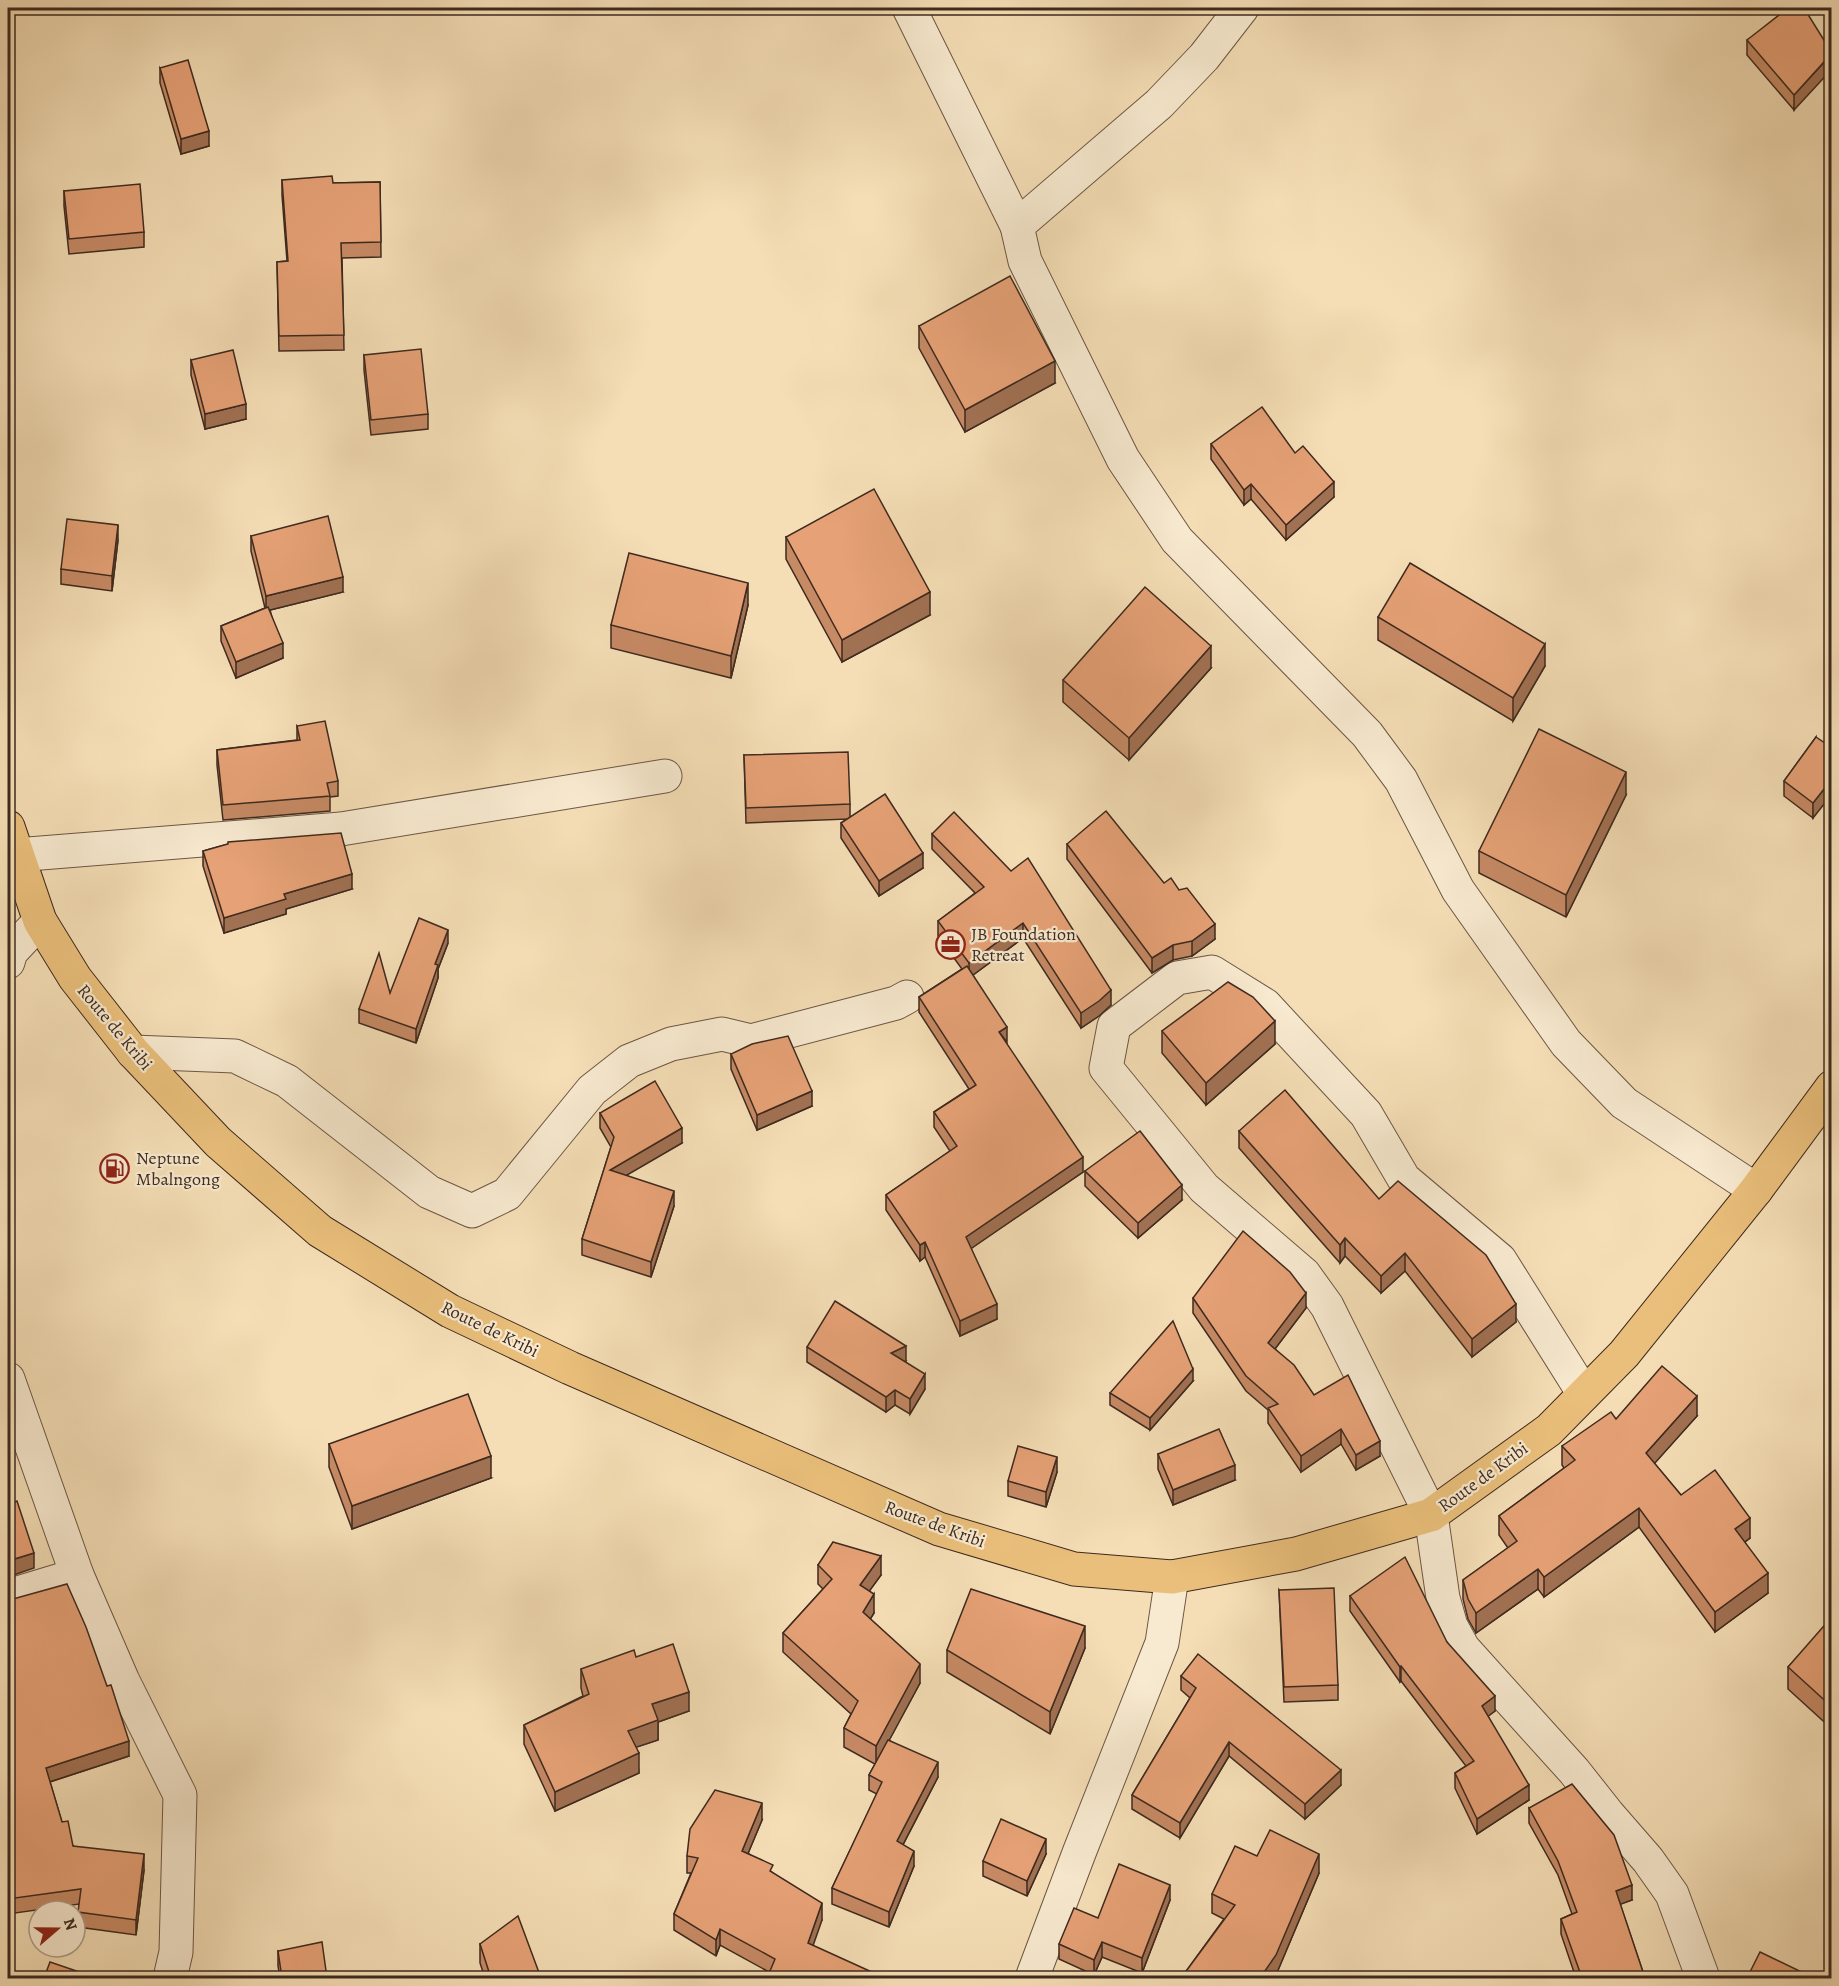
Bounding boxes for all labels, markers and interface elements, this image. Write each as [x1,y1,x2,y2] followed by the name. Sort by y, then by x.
[971,922,1076,967] place label: JB Foundation Retreat
[934,928,966,960] office icon: JB Foundation Retreat
[72,979,158,1075] street label: Route de Kribi
[136,1146,220,1191] place label: Neptune Mbalngong
[99,1152,131,1184] fuel station icon: Neptune Mbalngong
[437,1295,543,1363] street label: Route de Kribi
[1433,1436,1533,1518] street label: Route de Kribi
[881,1495,989,1553] street label: Route de Kribi
[27,1899,87,1959] north arrow
[58,1915,83,1934] text: N

